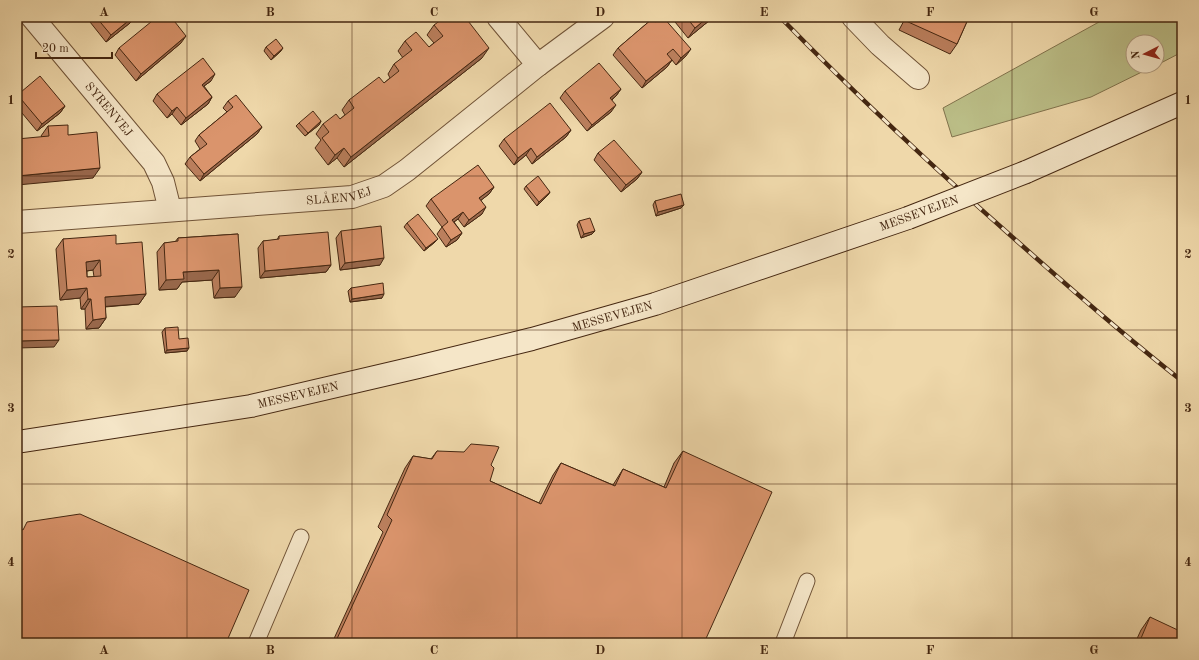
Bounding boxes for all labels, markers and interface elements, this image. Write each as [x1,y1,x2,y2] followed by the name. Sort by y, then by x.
[99,6,109,19] text: A
[265,6,275,19] text: B
[430,6,438,19] text: C
[595,6,605,19] text: D
[760,6,769,19] text: E
[926,6,935,19] text: F
[1089,6,1099,19] text: G
[36,34,112,60] scale bar
[1125,34,1165,74] north arrow
[42,43,69,55] text: 20 m
[1131,50,1142,60] text: N
[82,80,134,139] street label: SYRENVEJ
[7,94,15,107] text: 1
[1184,94,1192,107] text: 1
[306,186,374,207] street label: SLÅENVEJ
[878,194,960,234] street label: MESSEVEJEN
[7,248,15,261] text: 2
[1184,248,1192,261] text: 2
[571,300,654,334] street label: MESSEVEJEN
[256,381,340,411] street label: MESSEVEJEN
[7,402,15,415] text: 3
[1184,402,1192,415] text: 3
[7,556,15,569] text: 4
[1184,556,1192,569] text: 4
[99,644,109,657] text: A
[265,644,275,657] text: B
[430,644,438,657] text: C
[595,644,605,657] text: D
[760,644,769,657] text: E
[926,644,935,657] text: F
[1089,644,1099,657] text: G

